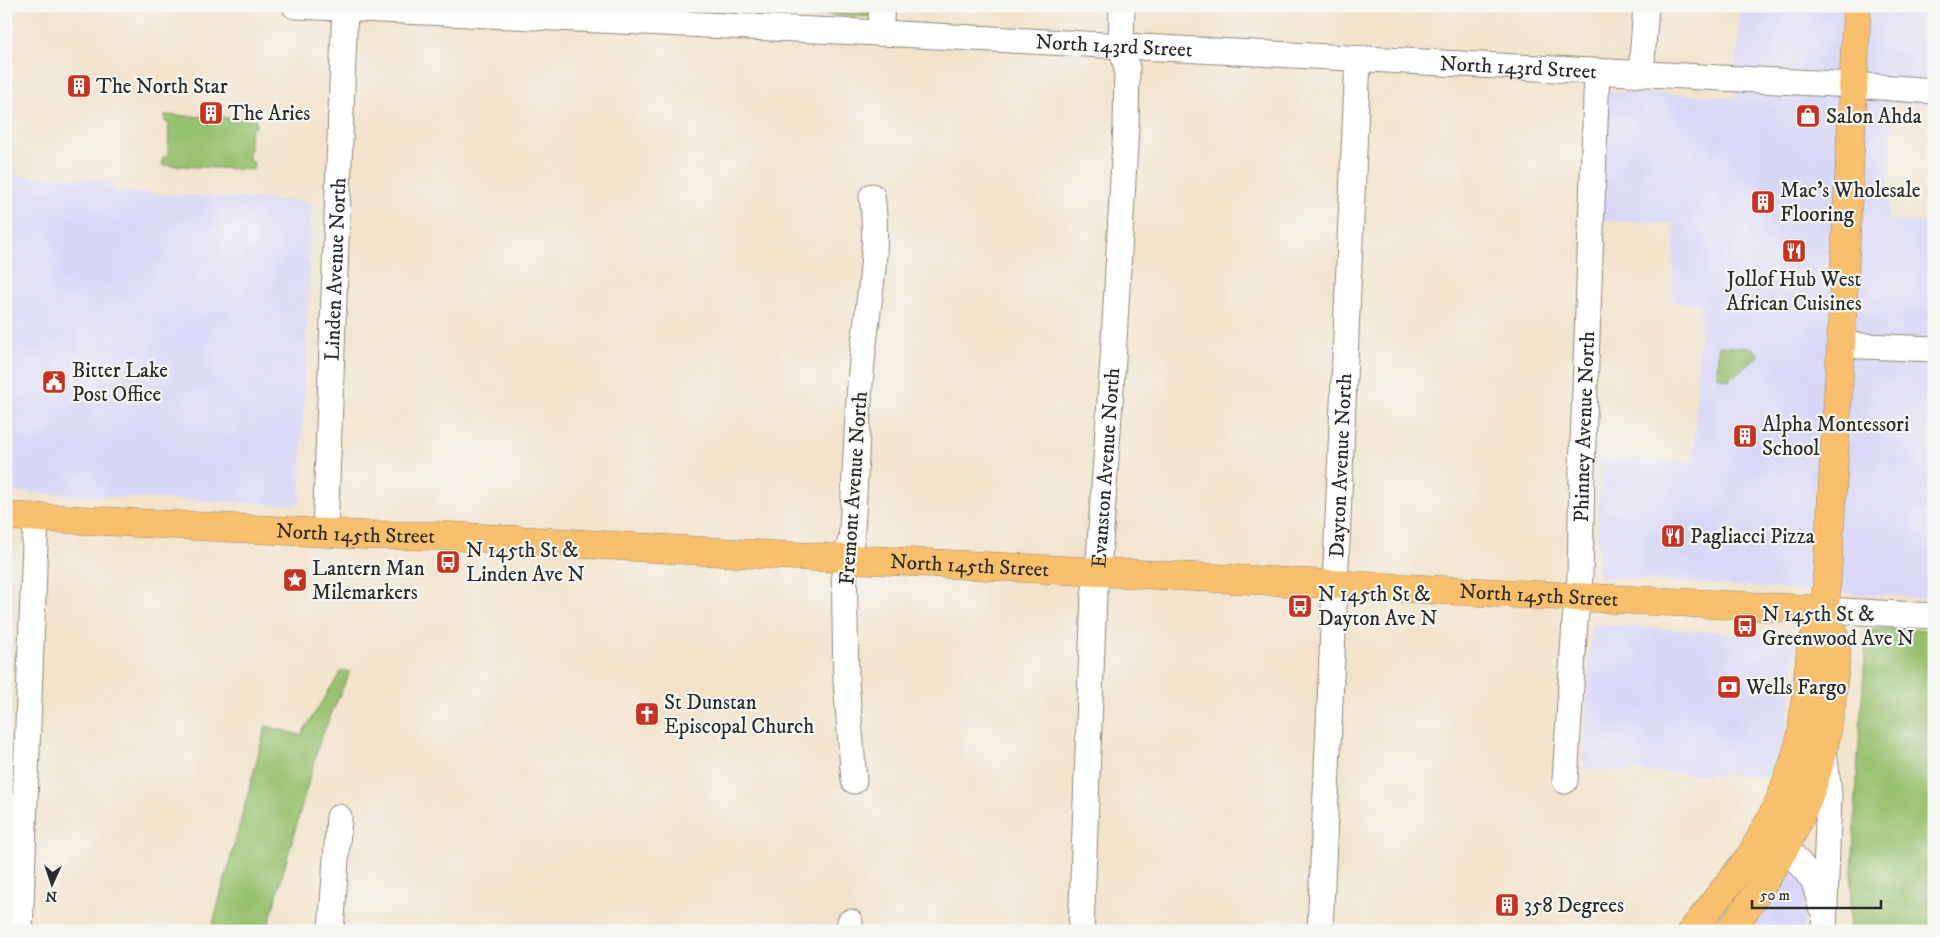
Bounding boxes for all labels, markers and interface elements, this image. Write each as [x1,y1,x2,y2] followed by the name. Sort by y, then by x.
[1035,29,1193,64] street label: North 143rd Street
[1439,51,1598,85] street label: North 143rd Street
[66,73,92,99] building icon: The North Star
[96,74,228,100] place label: The North Star
[198,100,224,126] building icon: The Aries
[228,101,310,127] place label: The Aries
[1795,103,1821,129] shop icon: Salon Ahda
[1826,104,1922,130] place label: Salon Ahda
[320,177,352,362] street label: Linden Avenue North
[1780,178,1921,228] place label: Mac's Wholesale Flooring
[1750,189,1776,215] building icon: Mac's Wholesale Flooring
[1781,238,1807,264] restaurant icon: Jollof Hub West African Cuisines
[1725,267,1862,317] place label: Jollof Hub West African Cuisines
[1569,331,1601,523] street label: Phinney Avenue North
[72,358,168,408] place label: Bitter Lake Post Office
[1086,367,1126,569] street label: Evanston Avenue North
[41,369,67,395] public building icon: Bitter Lake Post Office
[1324,373,1358,558] street label: Dayton Avenue North
[834,390,874,586] street label: Fremont Avenue North
[1762,412,1909,462] place label: Alpha Montessori School
[1732,423,1758,449] building icon: Alpha Montessori School
[275,518,435,550] street label: North 145th Street
[1660,523,1686,549] restaurant icon: Pagliacci Pizza
[1690,524,1815,550] place label: Pagliacci Pizza
[466,538,585,588] place label: N 145th St & Linden Ave N
[435,549,461,575] bus stop icon: N 145th St & Linden Ave N
[889,549,1050,583] street label: North 145th Street
[312,556,425,606] place label: Lantern Man Milemarkers
[282,567,308,593] place icon: Lantern Man Milemarkers
[1459,579,1619,613] street label: North 145th Street
[1318,582,1437,632] place label: N 145th St & Dayton Ave N
[1287,593,1313,619] bus stop icon: N 145th St & Dayton Ave N
[1762,602,1914,652] place label: N 145th St & Greenwood Ave N
[1732,613,1758,639] bus stop icon: N 145th St & Greenwood Ave N
[1716,674,1742,700] bank icon: Wells Fargo
[1745,675,1846,701] place label: Wells Fargo
[664,690,814,740] place label: St Dunstan Episcopal Church
[634,701,660,727] church icon: St Dunstan Episcopal Church
[28,860,78,910] north arrow
[1752,877,1881,909] scale bar
[1760,886,1790,905] text: 50 m
[45,887,58,905] text: N
[1494,892,1520,918] building icon: 358 Degrees
[1524,893,1624,919] place label: 358 Degrees

